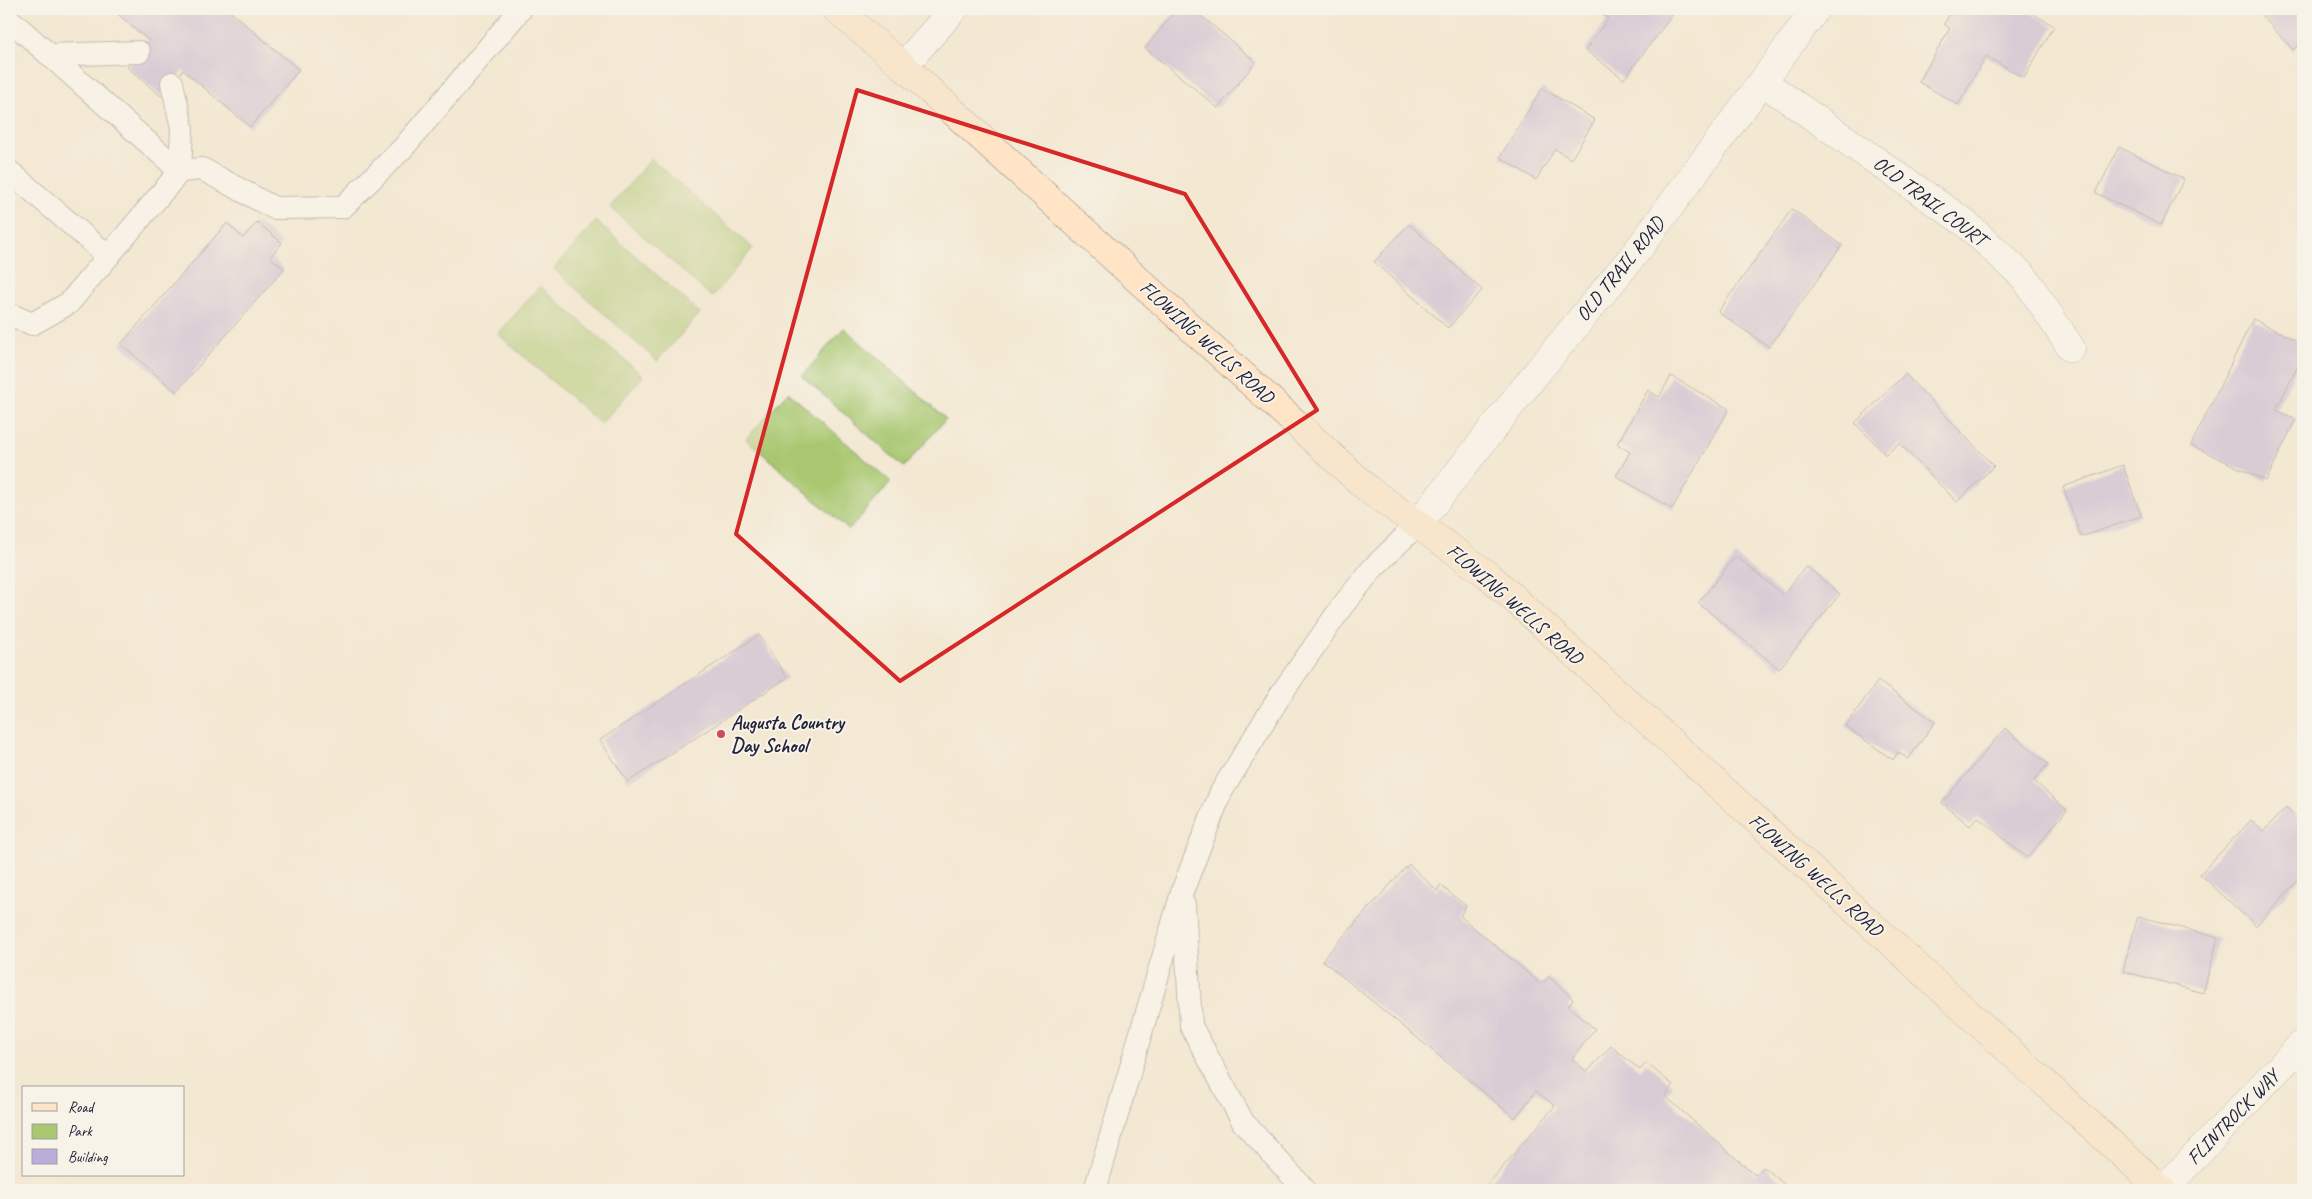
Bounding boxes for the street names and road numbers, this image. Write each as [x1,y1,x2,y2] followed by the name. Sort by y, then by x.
[1868,150,1995,255] street label: OLD TRAIL COURT
[1570,211,1671,326] street label: OLD TRAIL ROAD
[1135,275,1280,410] street label: FLOWING WELLS ROAD
[1442,538,1589,671] street label: FLOWING WELLS ROAD
[1744,808,1889,943] street label: FLOWING WELLS ROAD
[2181,1062,2287,1170] street label: FLINTROCK WAY

